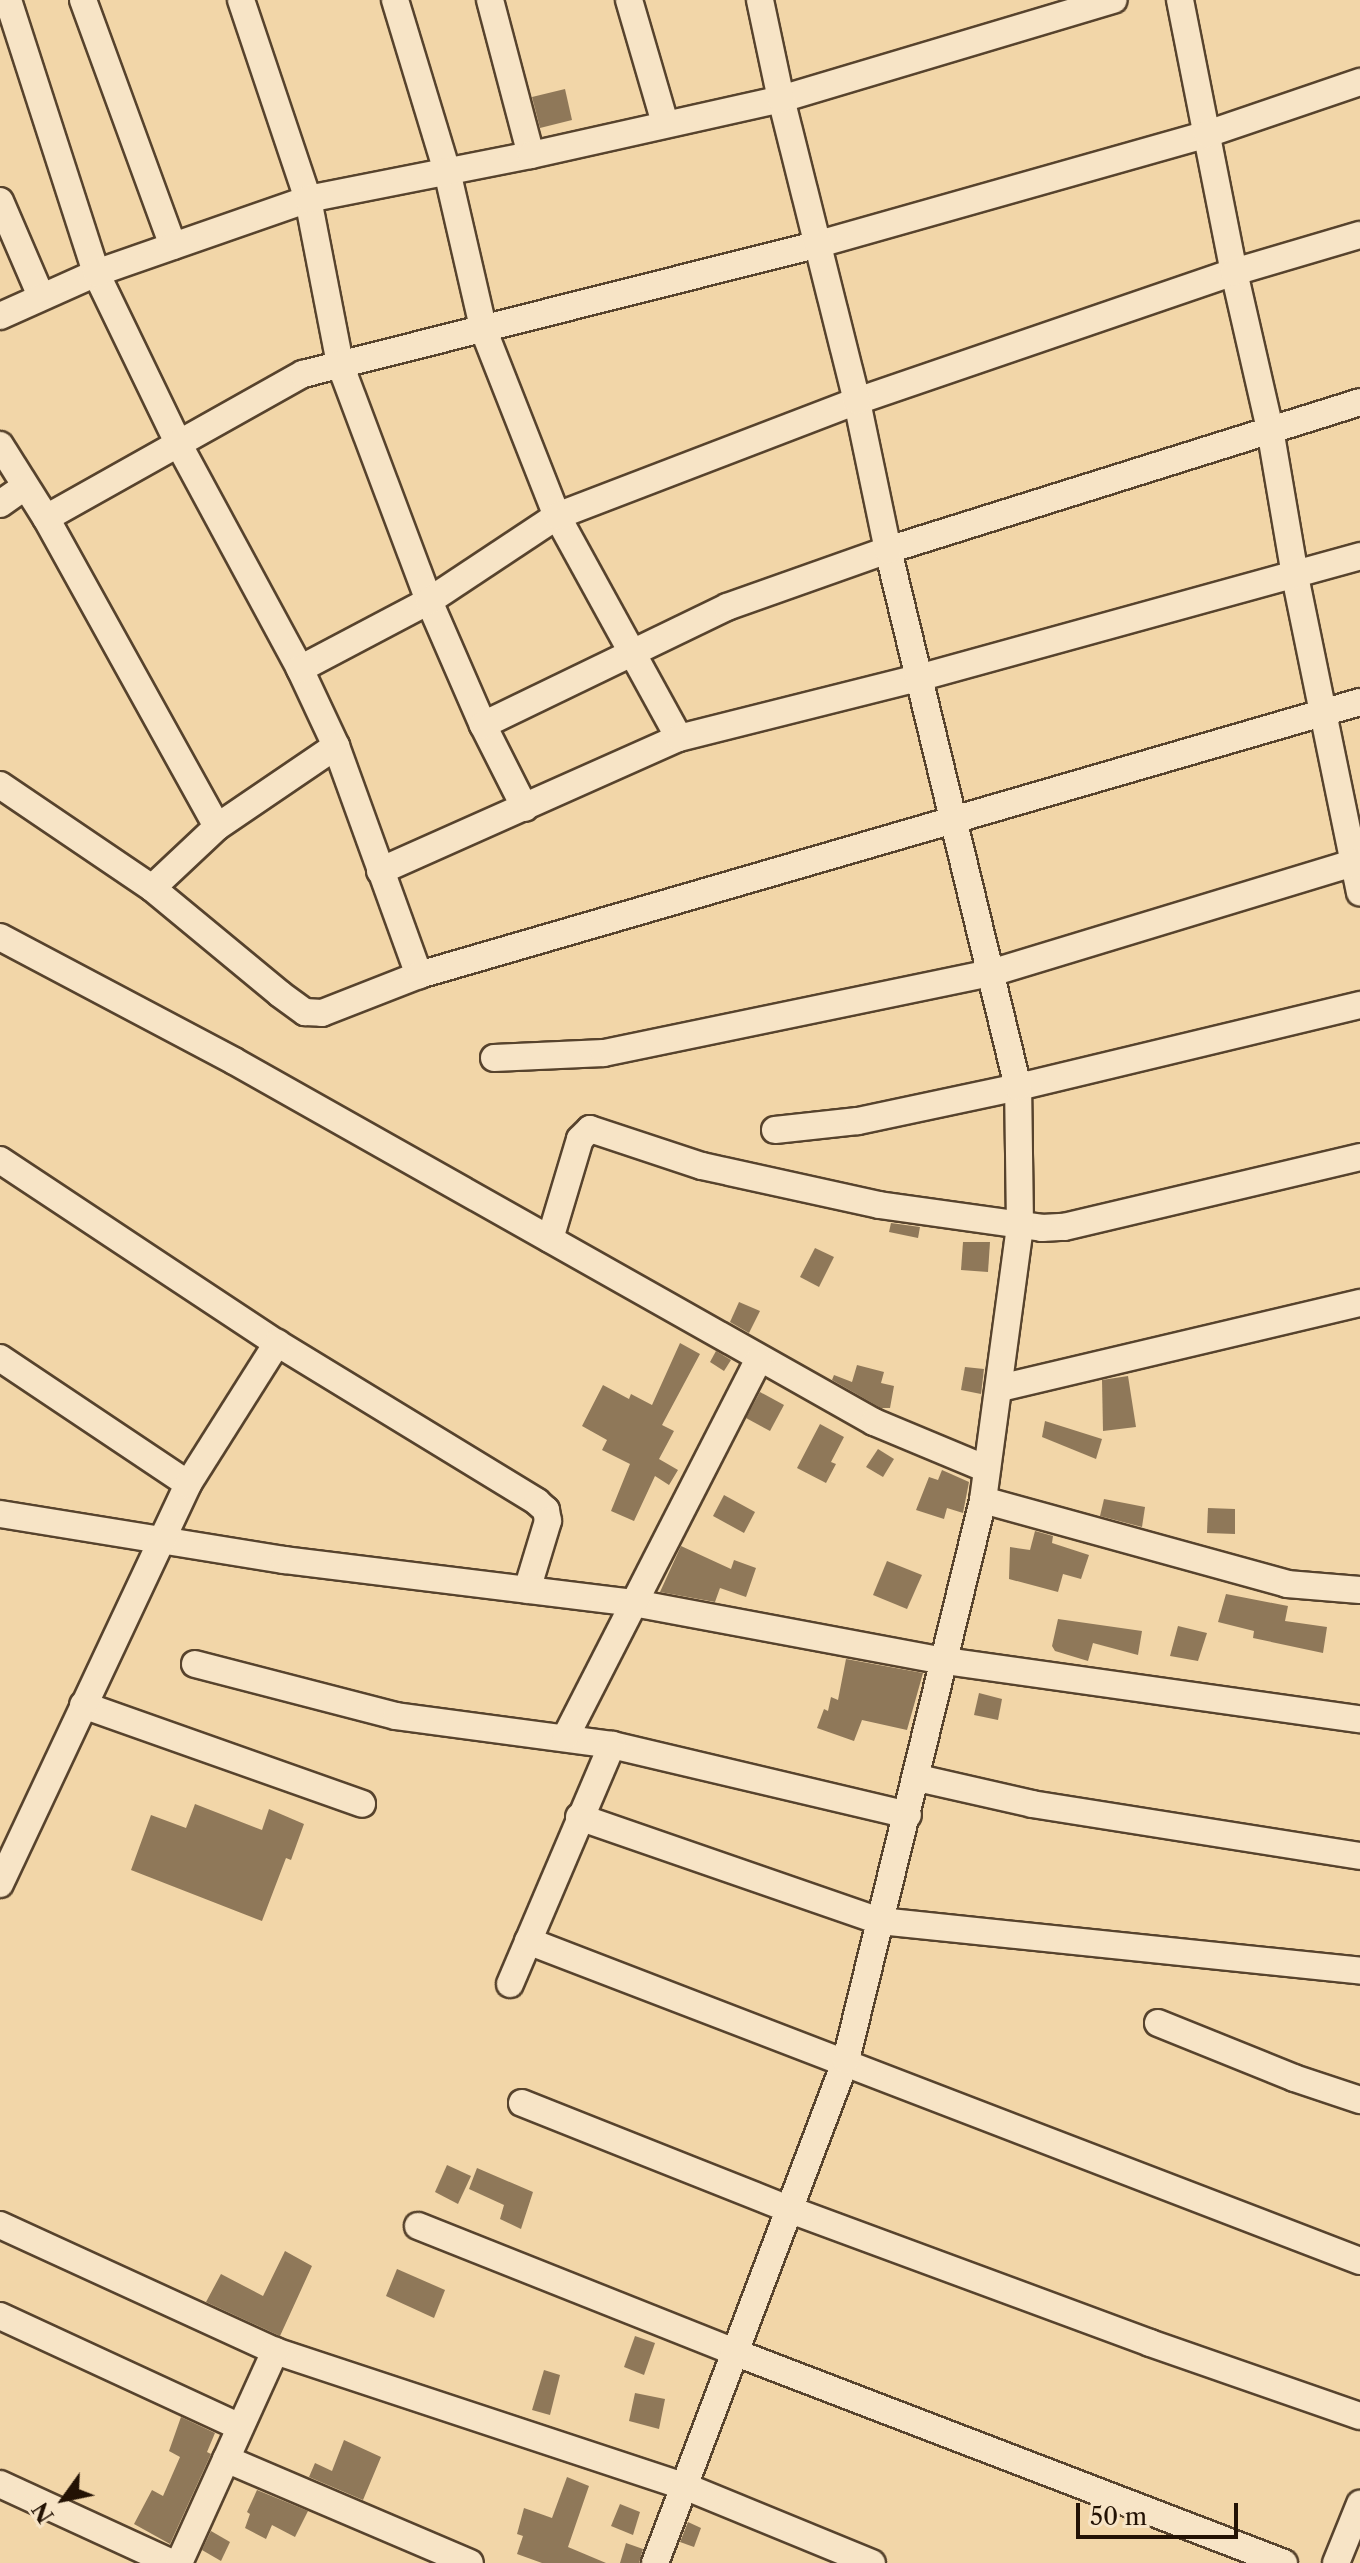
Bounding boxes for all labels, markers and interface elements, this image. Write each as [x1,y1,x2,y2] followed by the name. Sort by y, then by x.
[24,2459,104,2539] north arrow
[1080,2487,1242,2537] scale bar
[27,2497,60,2528] text: N
[1090,2502,1147,2531] text: 50 m

